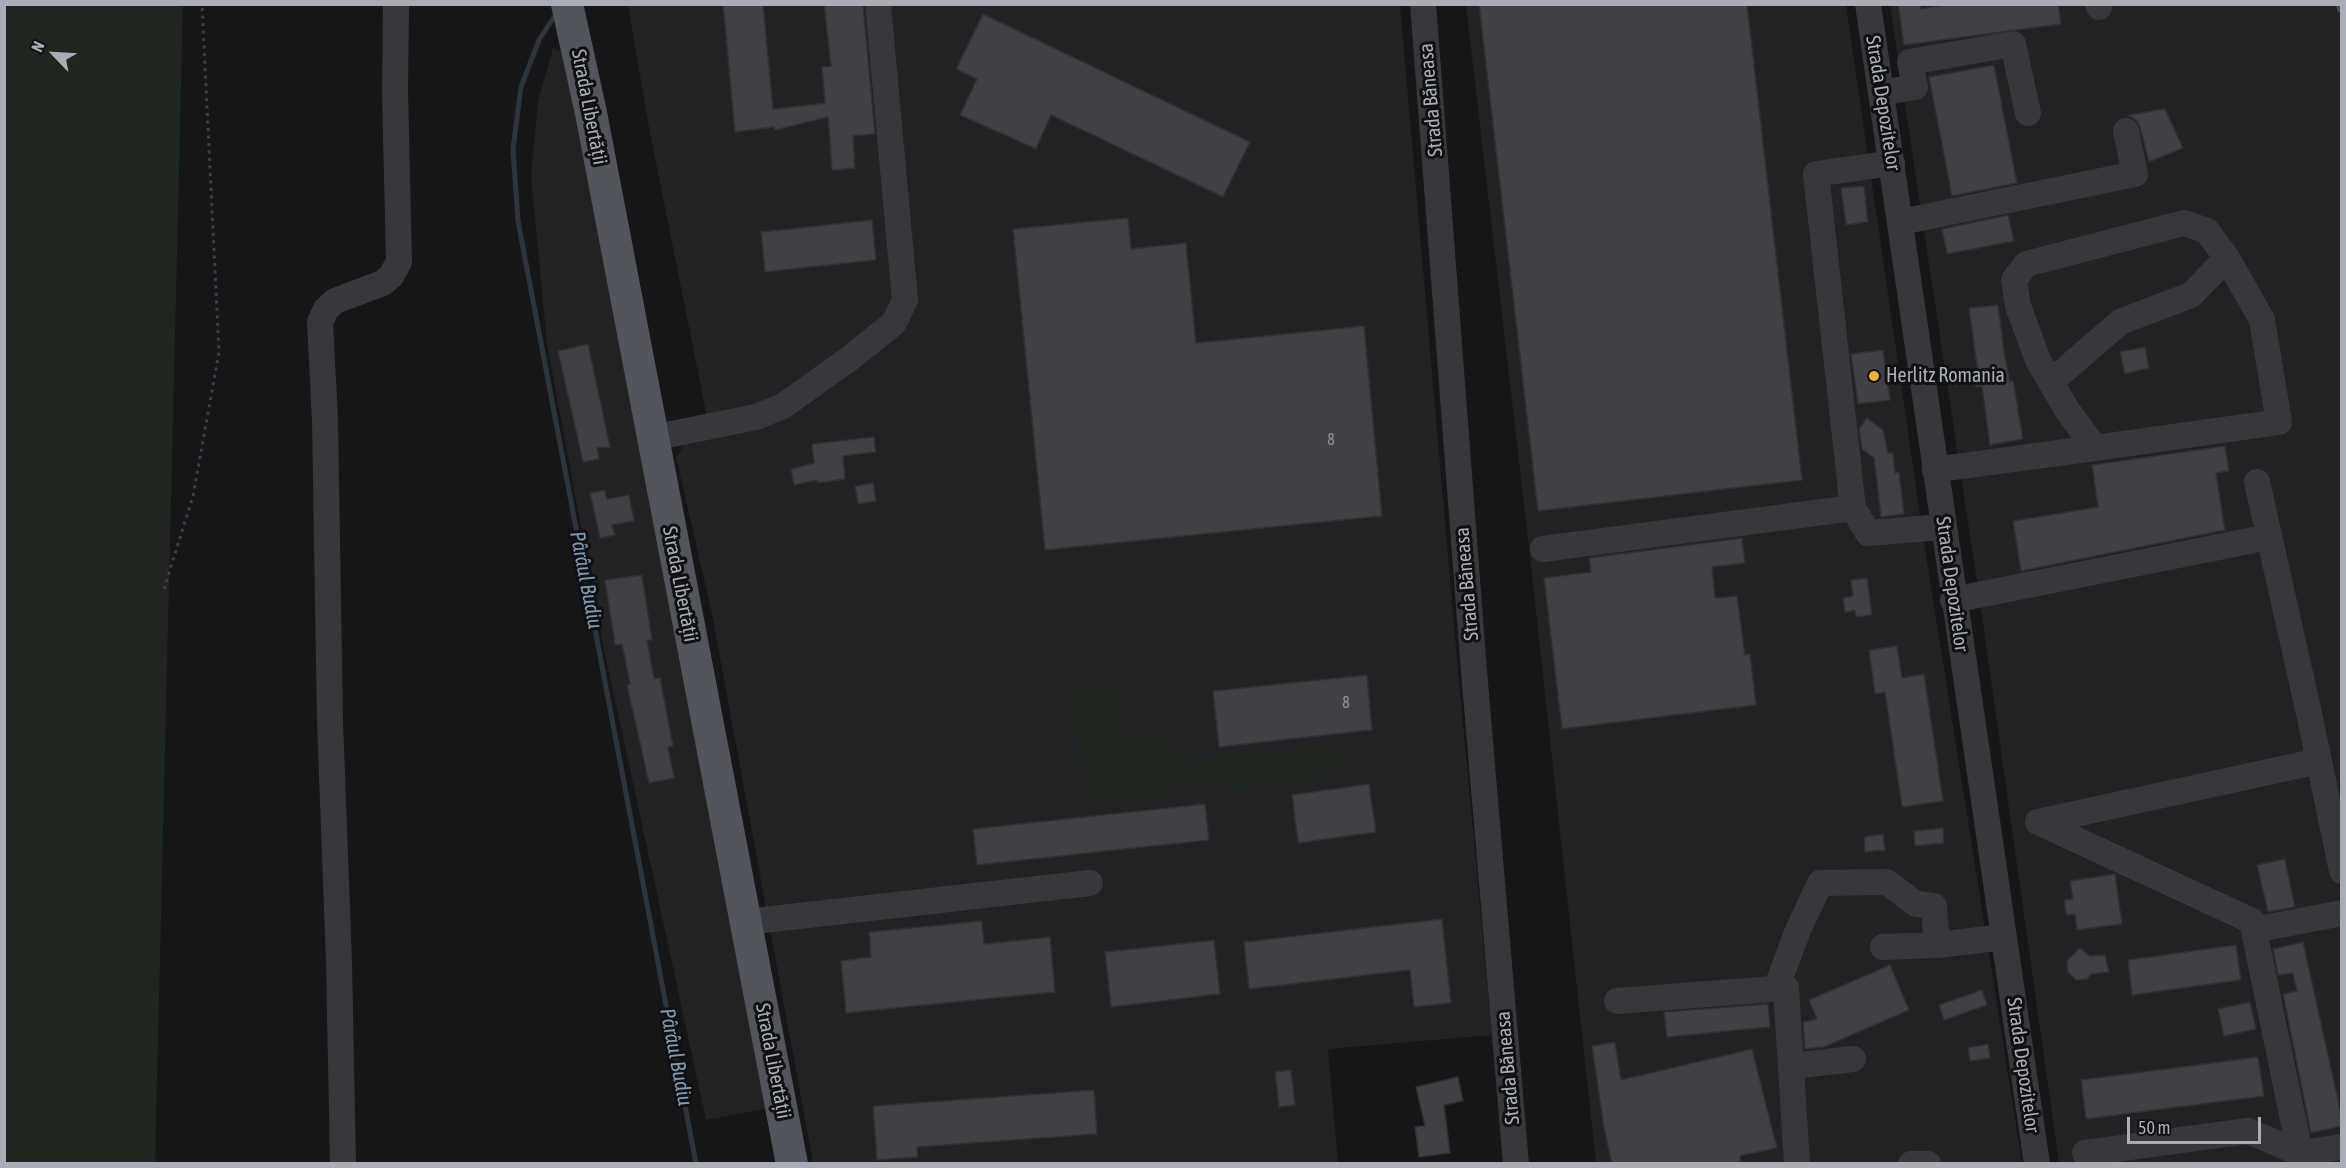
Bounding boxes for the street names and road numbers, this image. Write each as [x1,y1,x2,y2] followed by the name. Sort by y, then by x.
[1860,34,1906,172] street label: Strada Depozitelor
[1414,42,1448,158] street label: Strada Băneasa
[566,47,612,167] street label: Strada Libertății
[1931,515,1973,653] street label: Strada Depozitelor
[657,524,703,644] street label: Strada Libertății
[1450,526,1484,642] street label: Strada Băneasa
[2002,996,2044,1134] street label: Strada Depozitelor
[750,1001,796,1121] street label: Strada Libertății
[1491,1010,1525,1126] street label: Strada Băneasa

